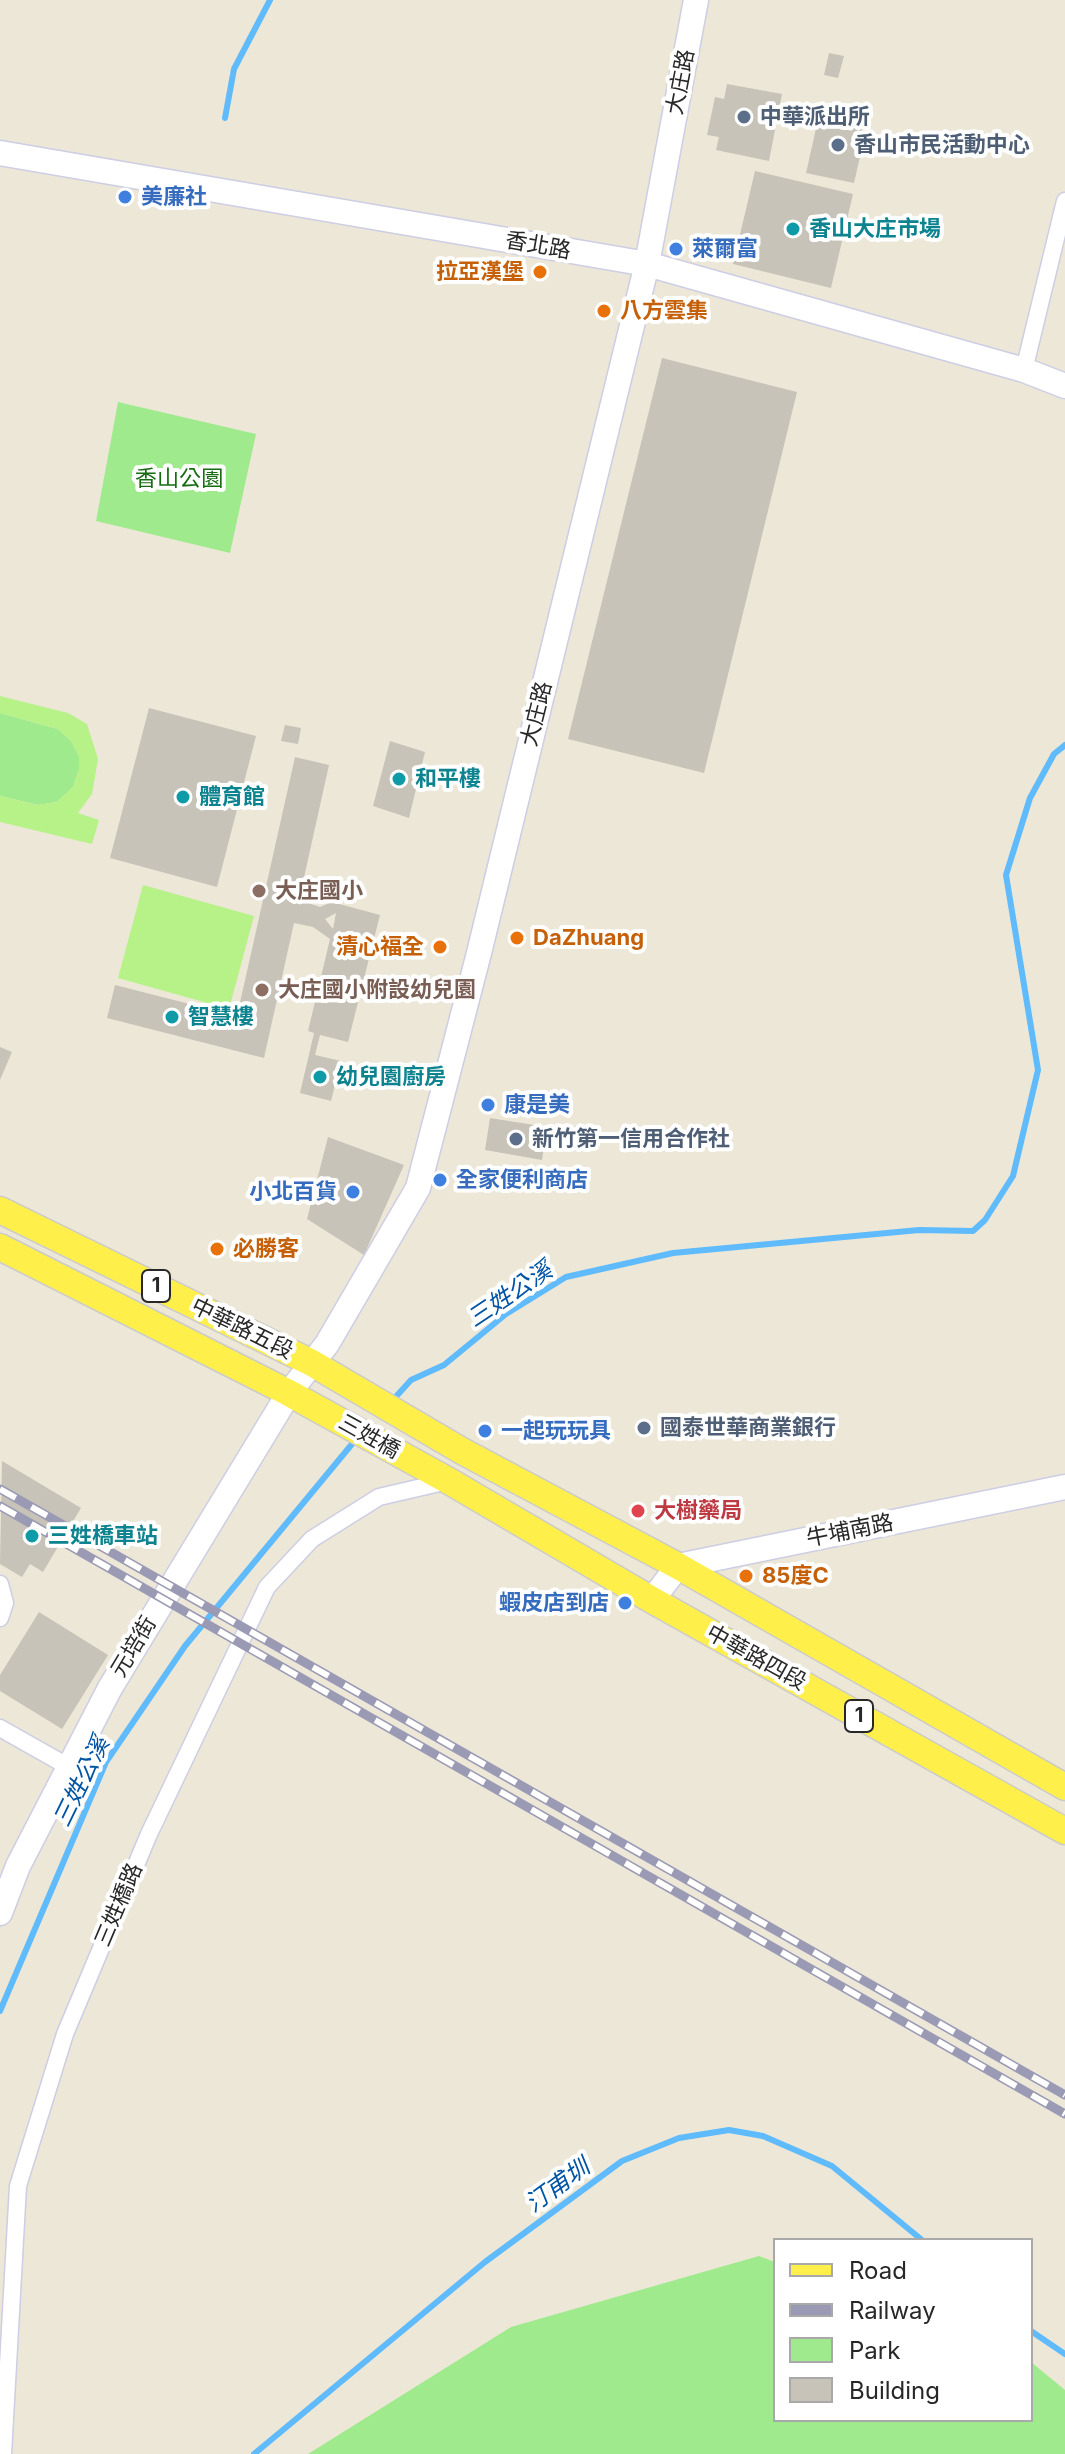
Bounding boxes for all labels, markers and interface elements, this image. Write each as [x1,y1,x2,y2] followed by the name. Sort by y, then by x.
[662,47,700,117] street label: 大庄路
[760,104,870,130] place label: 中華派出所
[735,108,753,126] marker: 中華派出所
[854,132,1030,158] place label: 香山市民活動中心
[829,136,847,154] marker: 香山市民活動中心
[141,184,207,210] place label: 美廉社
[116,188,134,206] marker: 美廉社
[809,216,941,242] place label: 香山大庄市場
[784,220,802,238] marker: 香山大庄市場
[503,227,573,265] street label: 香北路
[692,236,758,262] place label: 萊爾富
[667,240,685,258] marker: 萊爾富
[436,259,524,285] place label: 拉亞漢堡
[531,263,549,281] marker: 拉亞漢堡
[620,298,708,324] place label: 八方雲集
[595,302,613,320] marker: 八方雲集
[135,466,223,492] park label: 香山公園
[516,679,558,749] street label: 大庄路
[415,766,481,792] place label: 和平樓
[390,770,408,788] marker: 和平樓
[199,784,265,810] place label: 體育館
[174,788,192,806] marker: 體育館
[275,878,363,904] place label: 大庄國小
[250,882,268,900] marker: 大庄國小
[533,925,644,951] place label: DaZhuang
[508,929,526,947] marker: DaZhuang
[336,934,424,960] place label: 清心福全
[431,938,449,956] marker: 清心福全
[278,977,476,1003] place label: 大庄國小附設幼兒園
[253,981,271,999] marker: 大庄國小附設幼兒園
[188,1004,254,1030] place label: 智慧樓
[163,1008,181,1026] marker: 智慧樓
[336,1064,446,1090] place label: 幼兒園廚房
[311,1068,329,1086] marker: 幼兒園廚房
[504,1092,570,1118] place label: 康是美
[479,1096,497,1114] marker: 康是美
[532,1126,730,1152] place label: 新竹第一信用合作社
[507,1130,525,1148] marker: 新竹第一信用合作社
[456,1167,588,1193] place label: 全家便利商店
[431,1171,449,1189] marker: 全家便利商店
[249,1179,337,1205] place label: 小北百貨
[344,1183,362,1201] marker: 小北百貨
[233,1236,299,1262] place label: 必勝客
[208,1240,226,1258] marker: 必勝客
[462,1256,558,1334] water label: 三姓公溪
[142,1270,170,1302] road number: 1
[187,1293,297,1365] street label: 中華路五段
[334,1409,404,1465] street label: 三姓橋
[660,1415,836,1441] place label: 國泰世華商業銀行
[501,1418,611,1444] place label: 一起玩玩具
[635,1419,653,1437] marker: 國泰世華商業銀行
[476,1422,494,1440] marker: 一起玩玩具
[654,1498,742,1524] place label: 大樹藥局
[629,1502,647,1520] marker: 大樹藥局
[804,1510,896,1552] street label: 牛埔南路
[48,1523,158,1549] place label: 三姓橋車站
[23,1527,41,1545] marker: 三姓橋車站
[762,1563,829,1589] place label: 85度C
[737,1567,755,1585] marker: 85度C
[499,1590,609,1616] place label: 蝦皮店到店
[616,1594,634,1612] marker: 蝦皮店到店
[106,1612,162,1682] street label: 元培街
[701,1620,811,1696] street label: 中華路四段
[845,1700,873,1732] road number: 1
[48,1733,116,1831] water label: 三姓公溪
[90,1859,148,1951] street label: 三姓橋路
[520,2153,596,2219] water label: 汀甫圳
[773,2238,1033,2422] legend
[849,2256,907,2285] text: Road
[849,2296,936,2325] text: Railway
[849,2336,900,2365] text: Park
[849,2376,940,2405] text: Building

